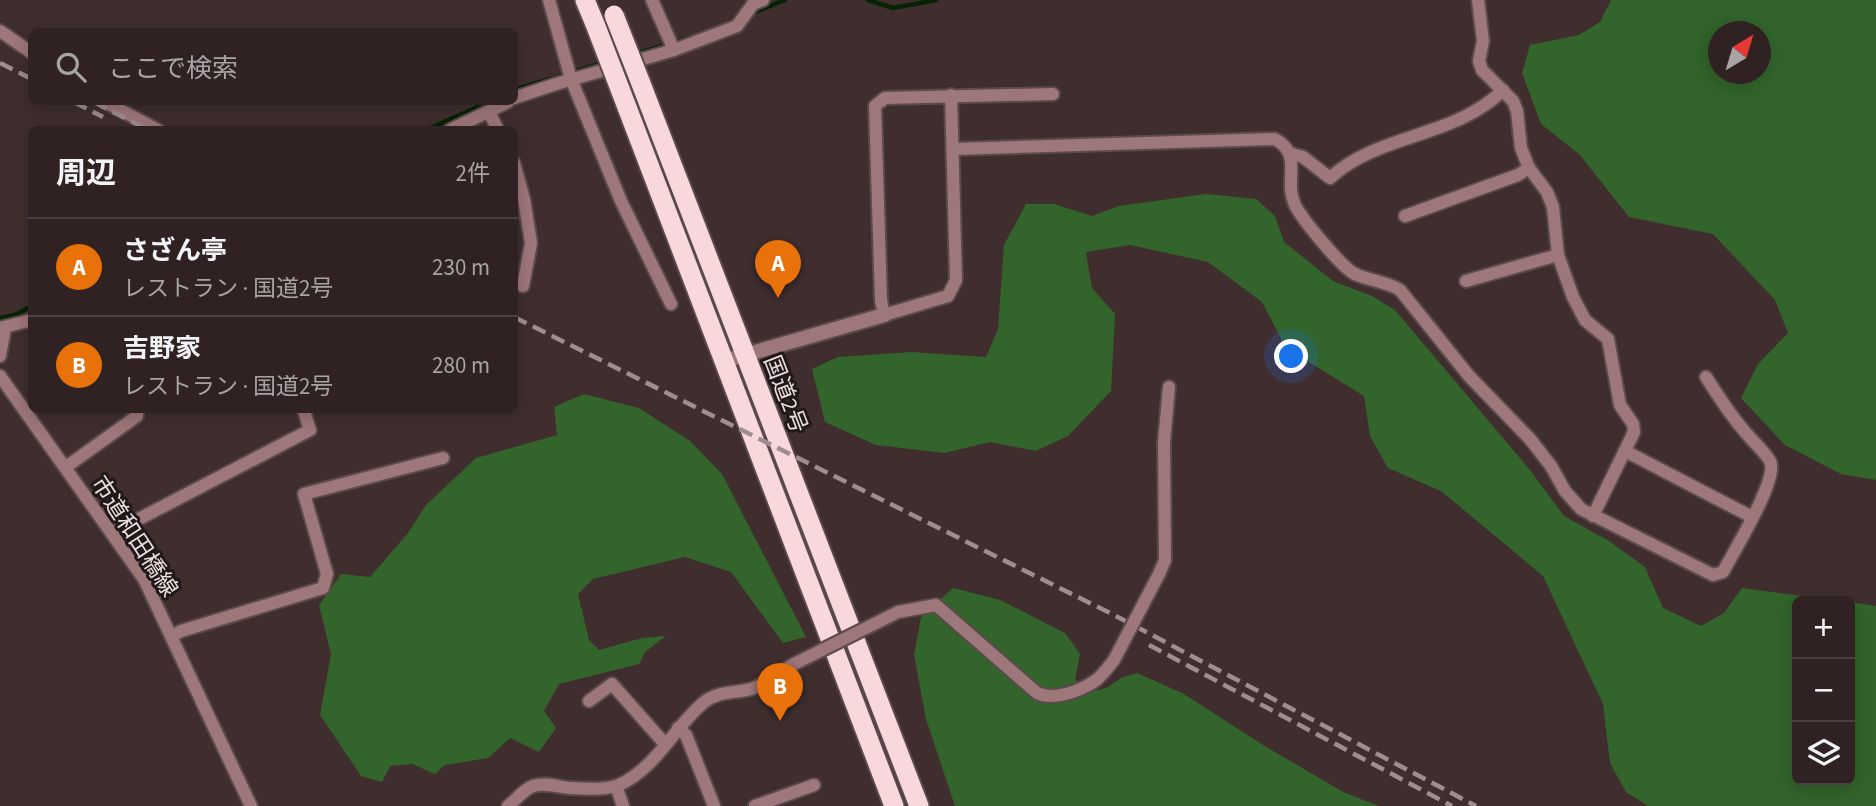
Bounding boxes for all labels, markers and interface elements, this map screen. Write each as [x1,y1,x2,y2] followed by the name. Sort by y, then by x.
[1708,21,1771,84] north arrow
[28,28,518,105] search box
[52,48,90,86] icon: search
[108,50,238,87] text: ここで検索
[56,152,116,195] text: 周辺
[456,157,490,190] text: 2件
[123,232,227,269] text: さざん亭
[755,240,801,298] pin: A
[72,251,86,284] text: A
[432,251,490,284] text: 230 m
[123,272,333,305] text: レストラン · 国道2号
[123,330,201,367] text: 吉野家
[1274,339,1308,373] your location
[72,349,86,382] text: B
[432,349,490,382] text: 280 m
[756,351,815,438] street label: 国道2号
[123,370,333,403] text: レストラン · 国道2号
[83,469,186,603] street label: 市道和田橋線
[1792,596,1855,785] map controls
[1792,596,1855,659] button: +
[1792,659,1855,722] button: −
[757,663,803,721] pin: B
[1792,722,1855,785] button: layers

